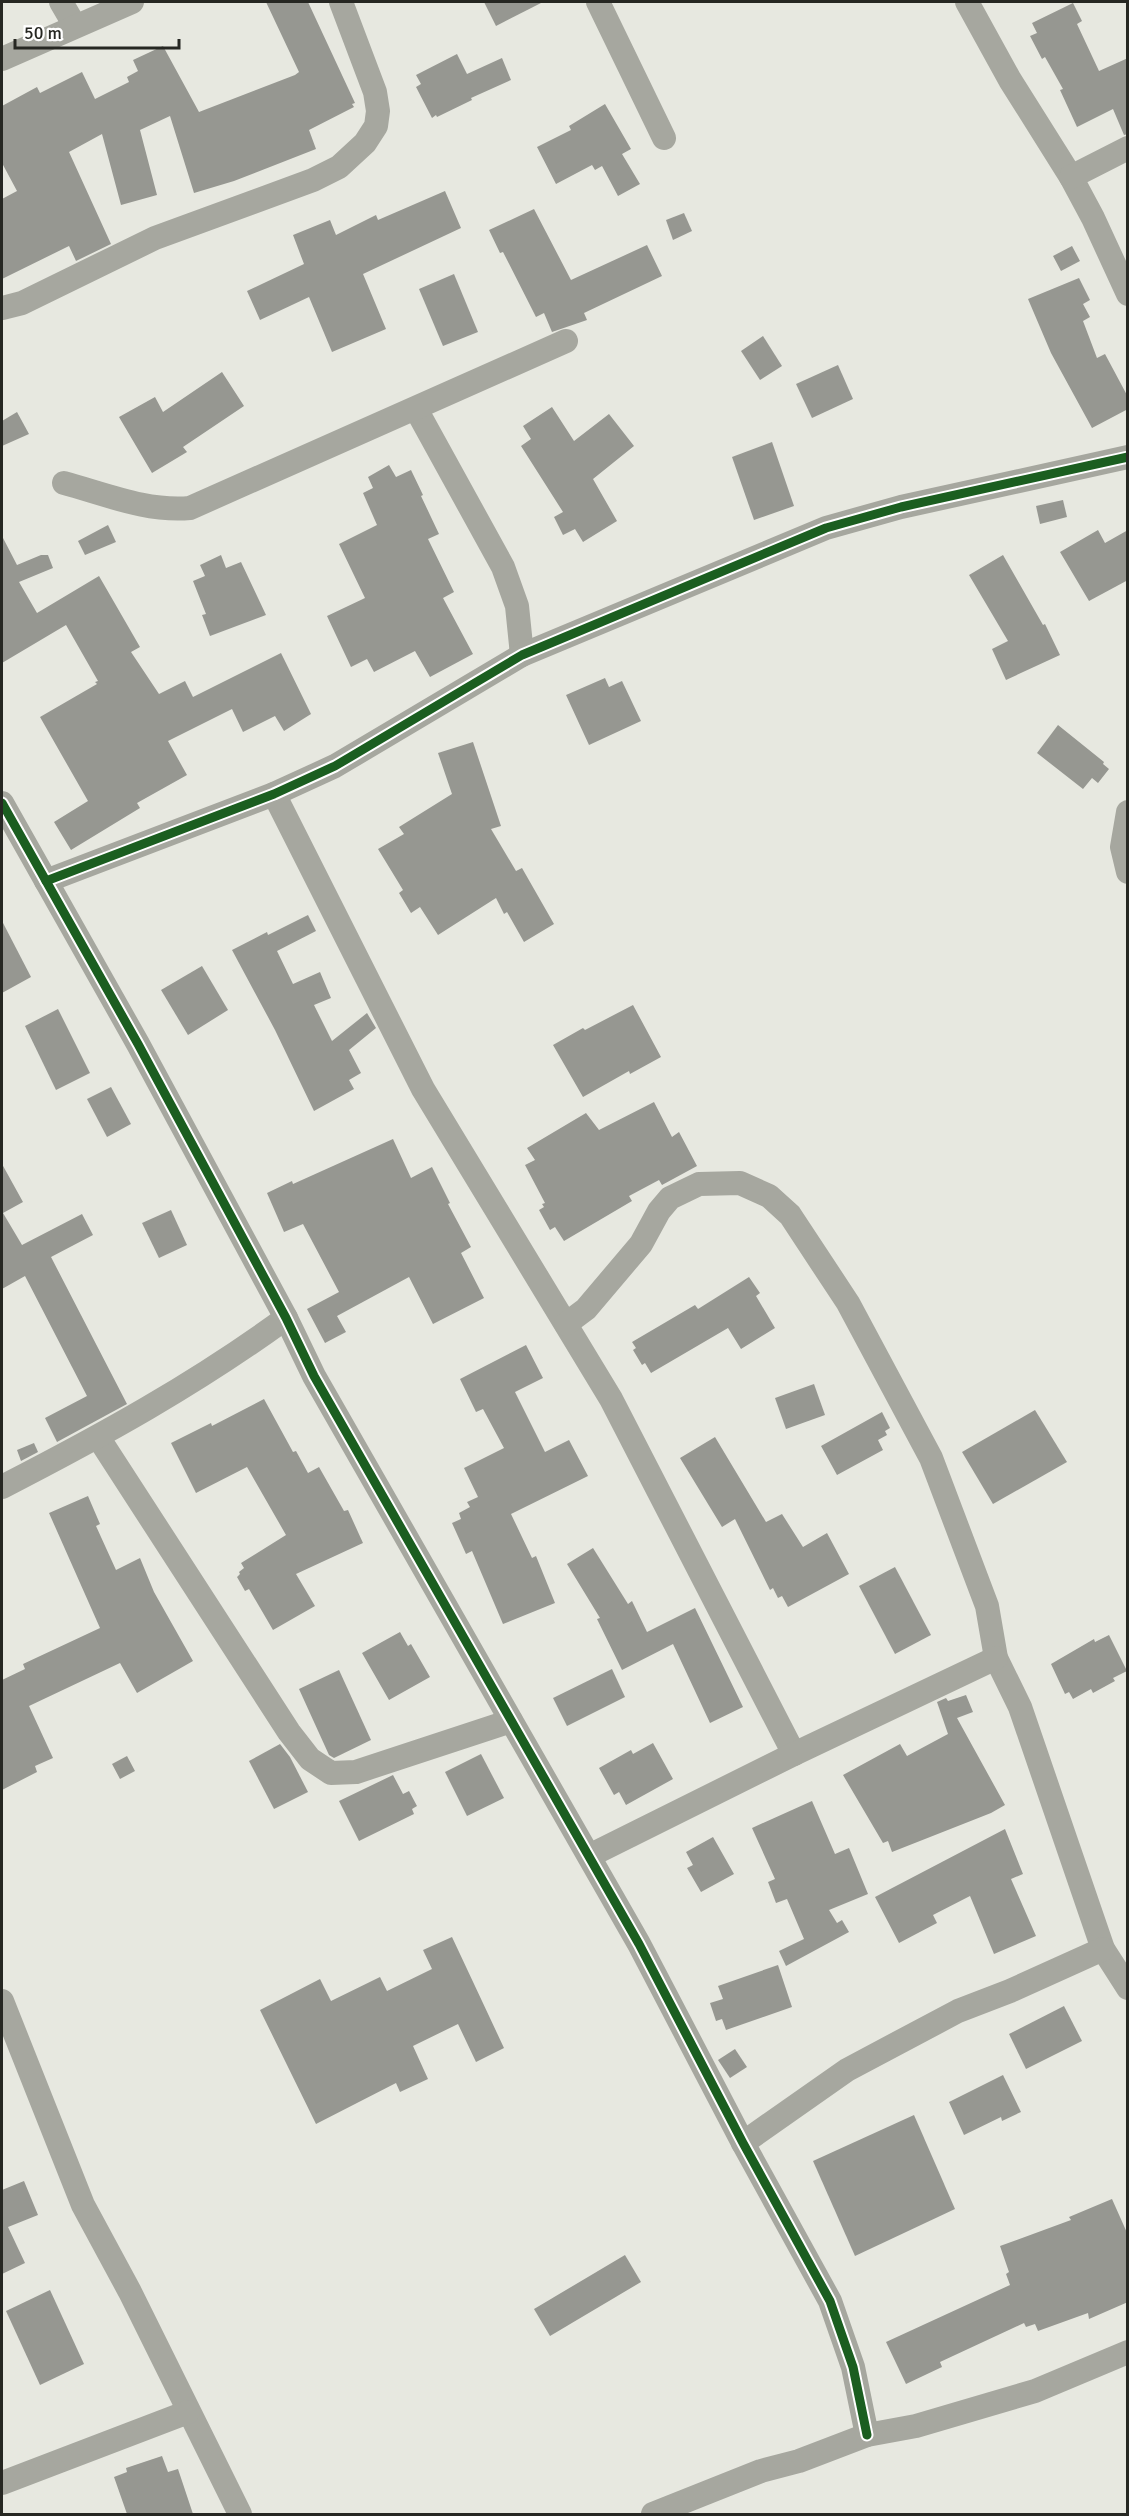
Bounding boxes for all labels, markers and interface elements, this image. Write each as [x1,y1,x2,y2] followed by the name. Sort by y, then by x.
[15,12,178,50] scale bar
[24,22,62,44] text: 50 m

